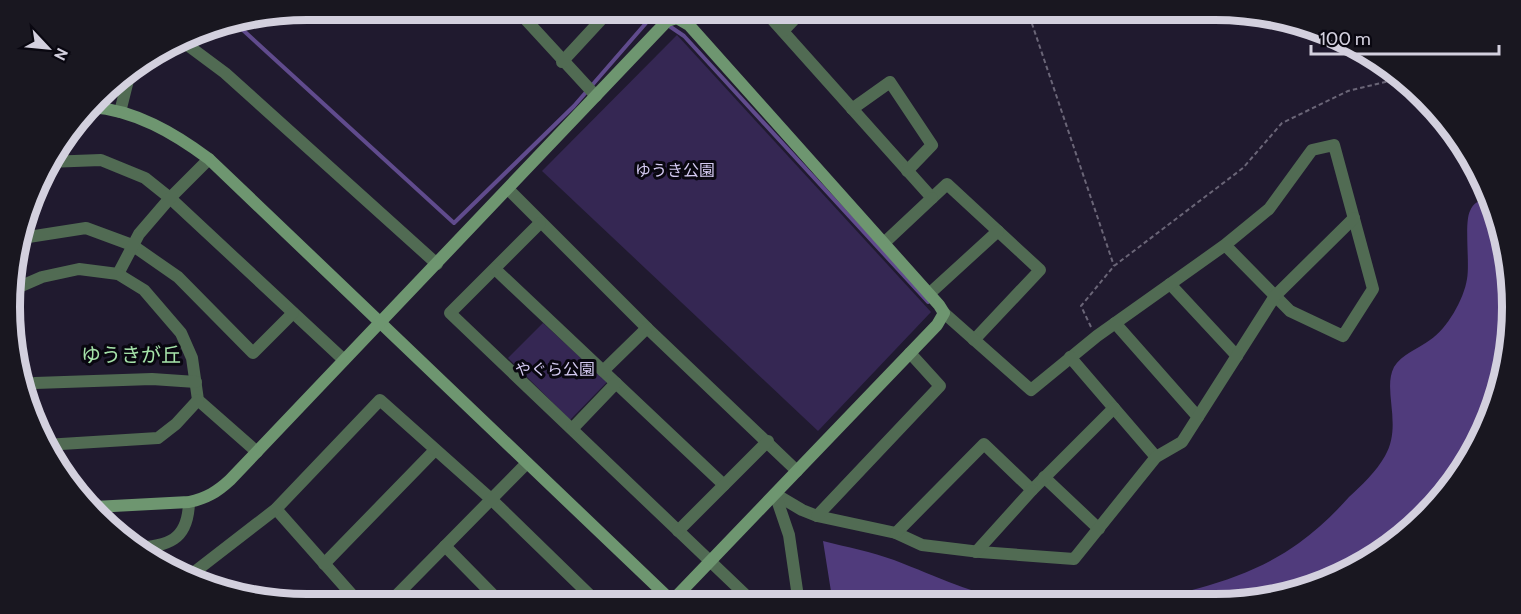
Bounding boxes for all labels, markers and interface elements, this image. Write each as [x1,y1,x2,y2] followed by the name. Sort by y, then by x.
[18,18,78,78] north arrow
[1311,18,1498,56] scale bar
[1320,28,1371,50] text: 100 m
[50,45,72,64] text: N
[635,161,715,180] park label: ゆうき公園
[81,343,181,367] district label: ゆうきが丘
[515,360,595,379] park label: やぐら公園

